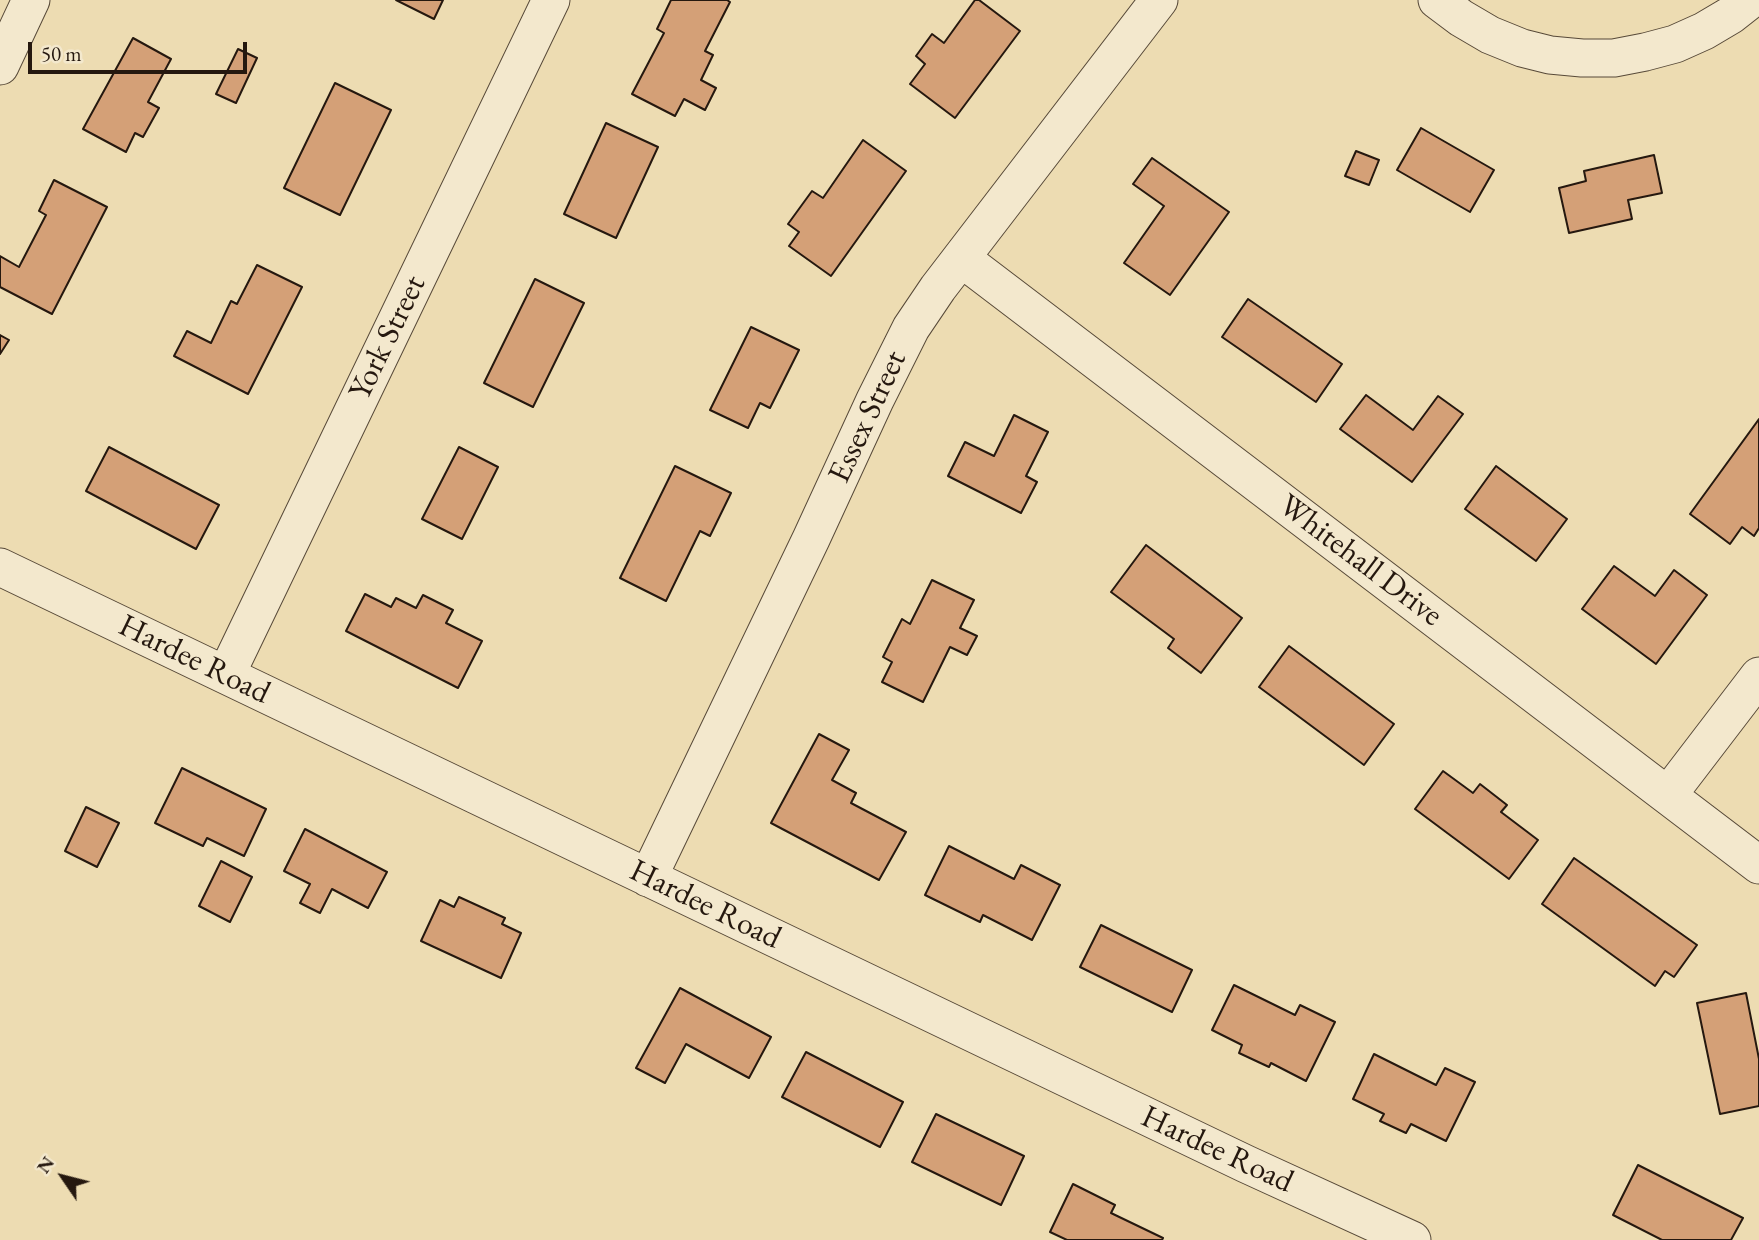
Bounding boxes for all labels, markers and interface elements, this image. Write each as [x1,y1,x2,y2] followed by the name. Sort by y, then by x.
[32,28,250,72] scale bar
[41,40,82,67] text: 50 m
[341,270,435,406] street label: York Street
[821,345,915,489] street label: Essex Street
[1270,487,1450,635] street label: Whitehall Drive
[112,607,276,713] street label: Hardee Road
[623,852,787,958] street label: Hardee Road
[1135,1098,1299,1202] street label: Hardee Road
[28,1142,98,1212] north arrow
[31,1151,60,1178] text: N

